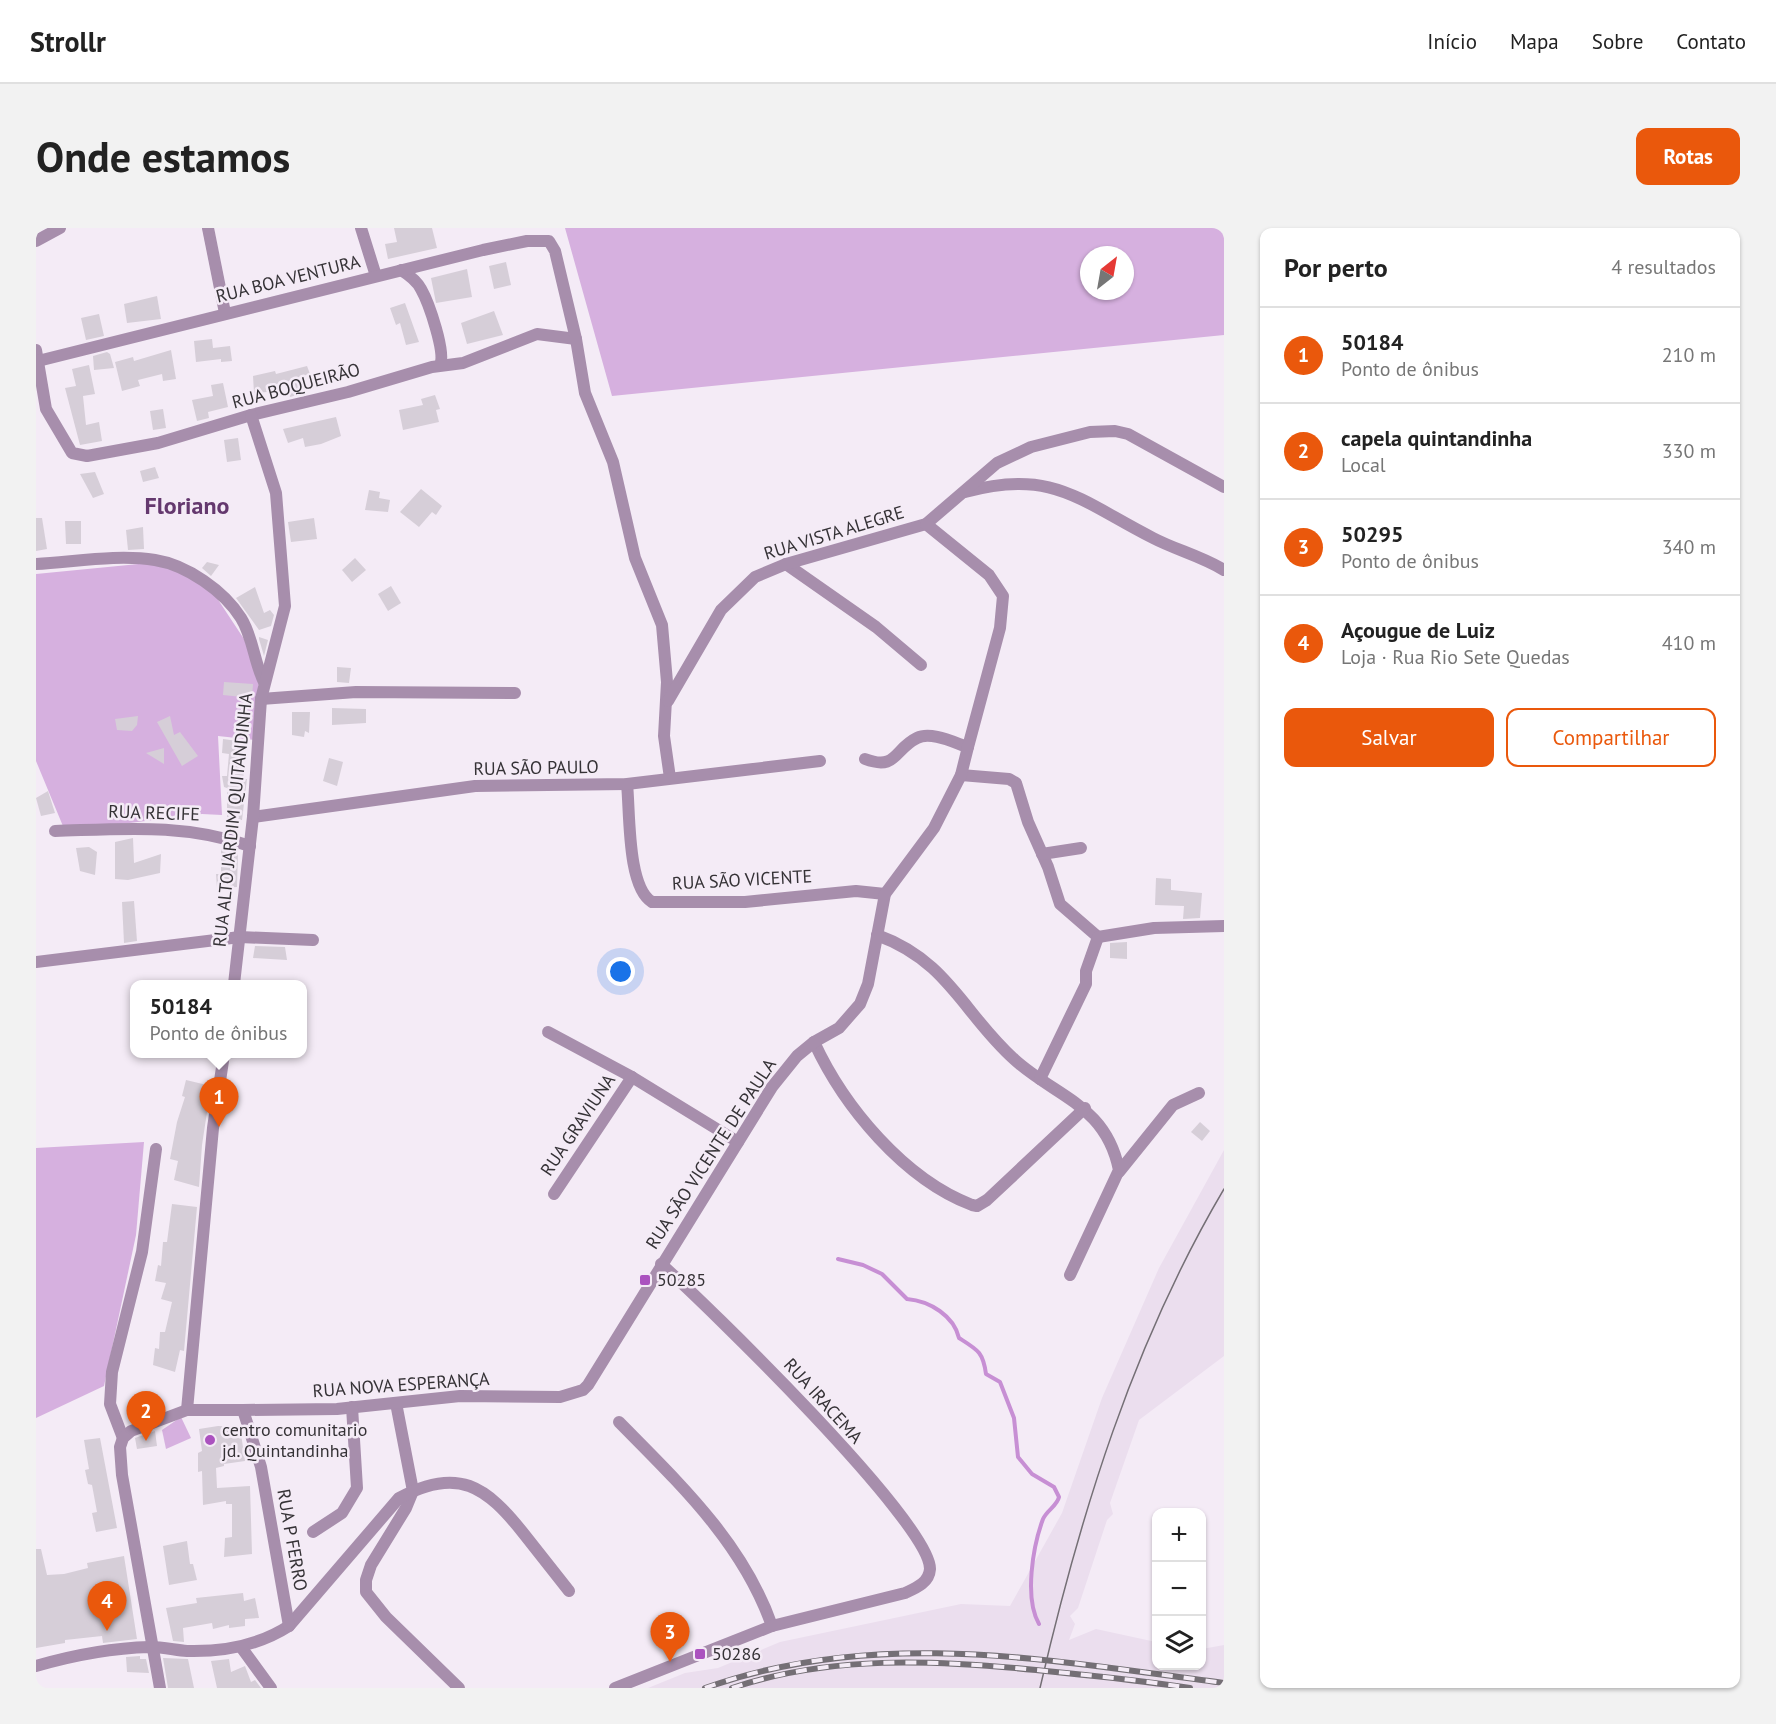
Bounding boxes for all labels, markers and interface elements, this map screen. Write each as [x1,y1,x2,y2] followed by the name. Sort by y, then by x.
[30,23,106,60] text: Strollr
[1427,28,1477,55] text: Início
[1510,28,1559,55] text: Mapa
[1592,28,1643,55] text: Sobre
[1676,28,1746,55] text: Contato
[1636,128,1740,185] button: Rotas
[36,129,290,184] text: Onde estamos
[1080,246,1134,300] north arrow
[213,249,363,308] street label: RUA BOA VENTURA
[1284,251,1388,284] text: Por perto
[1611,254,1716,280] text: 4 resultados
[1341,328,1403,356] text: 50184
[1298,342,1309,368] text: 1
[1662,342,1716,368] text: 210 m
[1341,356,1479,382] text: Ponto de ônibus
[229,357,362,414] street label: RUA BOQUEIRÃO
[1341,424,1532,452] text: capela quintandinha
[1298,438,1309,464] text: 2
[1662,438,1716,464] text: 330 m
[1341,452,1386,478] text: Local
[145,490,230,521] district label: Floriano
[761,500,907,565] street label: RUA VISTA ALEGRE
[1341,520,1403,548] text: 50295
[1298,534,1309,560] text: 3
[1662,534,1716,560] text: 340 m
[1341,548,1479,574] text: Ponto de ônibus
[1341,616,1495,644] text: Açougue de Luiz
[1298,630,1309,656] text: 4
[1662,630,1716,656] text: 410 m
[1341,644,1570,670] text: Loja · Rua Rio Sete Quedas
[208,691,257,948] street label: RUA ALTO JARDIM QUITANDINHA
[1284,708,1494,767] button: Salvar
[1506,708,1716,767] button: Compartilhar
[473,755,599,780] street label: RUA SÃO PAULO
[108,799,200,826] street label: RUA RECIFE
[671,864,813,895] street label: RUA SÃO VICENTE
[606,957,635,986] your location
[130,980,307,1058] popup
[149,992,212,1020] text: 50184
[149,1020,288,1046] text: Ponto de ônibus
[640,1054,781,1253] street label: RUA SÃO VICENTE DE PAULA
[535,1069,620,1180] street label: RUA GRAVIUNA
[200,1078,238,1127] pin: 1
[657,1268,706,1291] place label: 50285
[638,1273,652,1287] marker: 50285
[779,1353,868,1449] street label: RUA IRACEMA
[312,1367,491,1402] street label: RUA NOVA ESPERANÇA
[126,1392,166,1441] pin: 2
[222,1418,367,1462] place label: centro comunitario jd. Quintandinha
[203,1433,217,1447] marker: centro comunitario jd. Quintandinha
[272,1487,313,1593] street label: RUA P FERRO
[1152,1508,1206,1670] map controls
[1152,1508,1206,1562] button: +
[1152,1562,1206,1616] button: −
[88,1582,126,1631] pin: 4
[650,1612,690,1662] pin: 3
[1152,1616,1206,1670] button: layers
[712,1642,761,1665] place label: 50286
[693,1647,707,1661] marker: 50286

